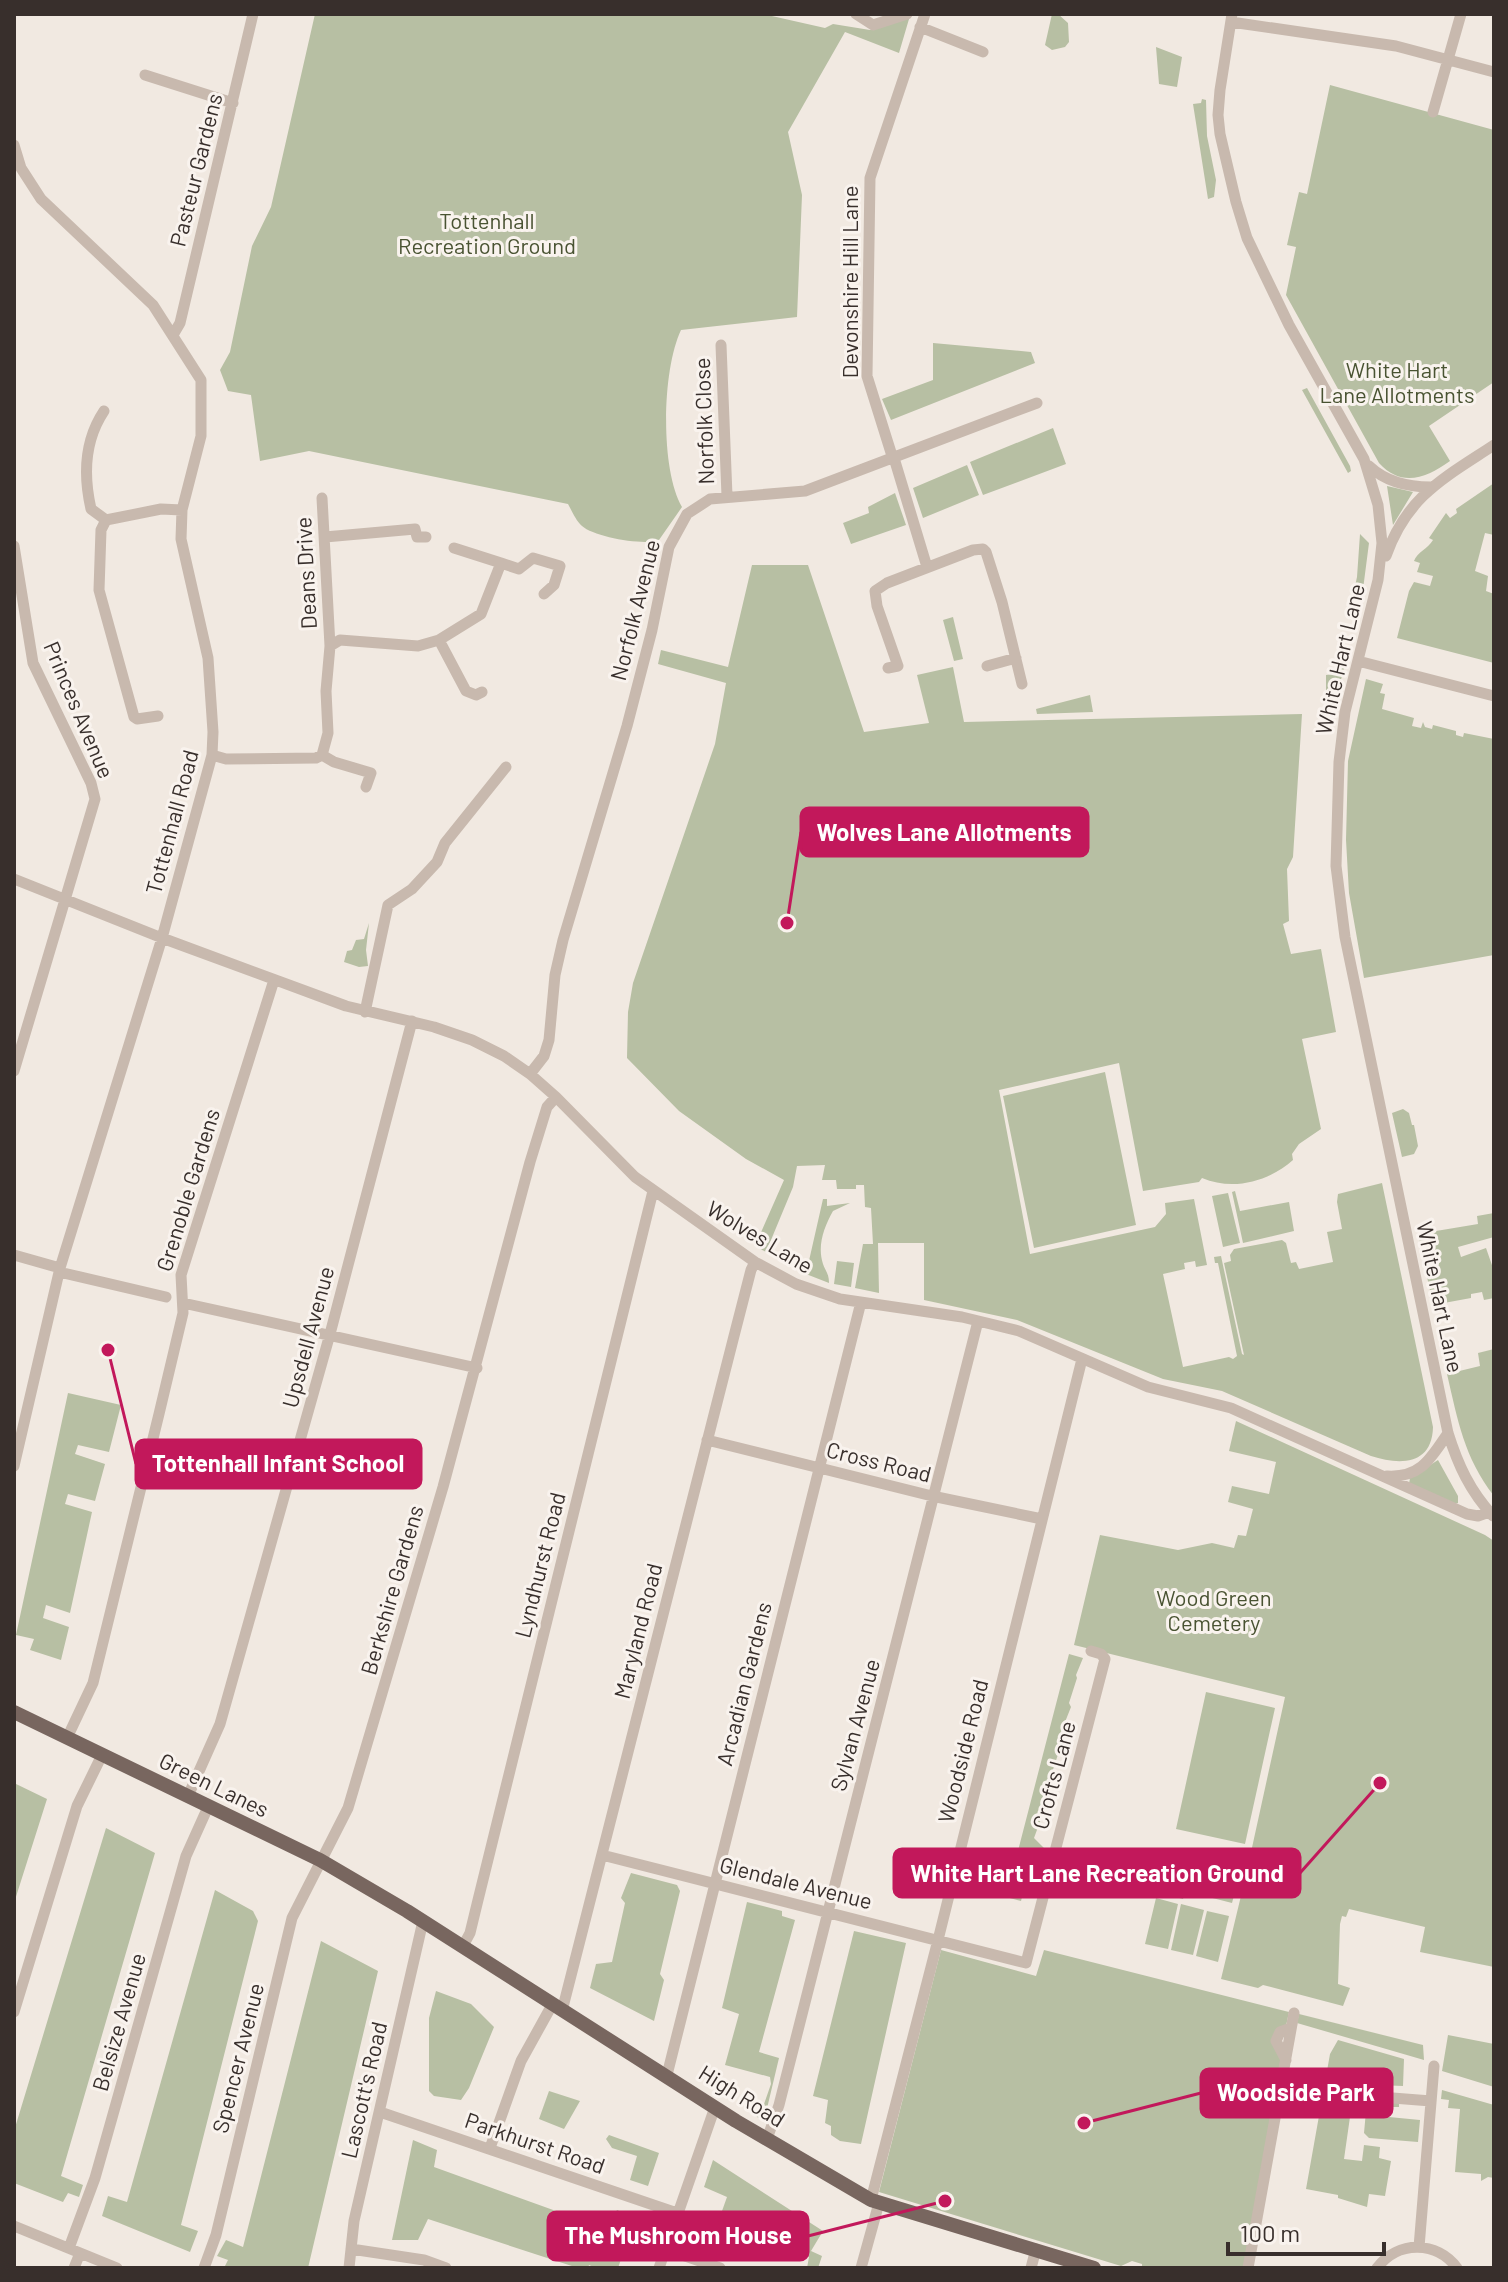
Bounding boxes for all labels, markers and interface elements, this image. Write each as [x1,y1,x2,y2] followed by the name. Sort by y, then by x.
[163,90,227,249] street label: Pasteur Gardens
[836,186,862,378] street label: Devonshire Hill Lane
[398,207,576,258] park label: Tottenhall Recreation Ground
[1319,356,1475,407] park label: White Hart Lane Allotments
[688,357,718,485] street label: Norfolk Close
[289,516,321,630] street label: Deans Drive
[604,537,664,683] street label: Norfolk Avenue
[1309,581,1369,737] street label: White Hart Lane
[39,637,120,782] street label: Princes Avenue
[139,747,203,897] street label: Tottenhall Road
[801,808,1088,856] callout: Wolves Lane Allotments
[817,817,1071,846] text: Wolves Lane Allotments
[150,1105,224,1274] street label: Grenoble Gardens
[703,1194,818,1278] street label: Wolves Lane
[1412,1219,1470,1375] street label: White Hart Lane
[276,1263,338,1410] street label: Upsdell Avenue
[824,1435,934,1487] street label: Cross Road
[136,1440,421,1488] callout: Tottenhall Infant School
[152,1448,404,1477] text: Tottenhall Infant School
[508,1489,570,1640] street label: Lyndhurst Road
[354,1502,428,1678] street label: Berkshire Gardens
[608,1560,666,1701] street label: Maryland Road
[1156,1584,1272,1635] park label: Wood Green Cemetery
[710,1599,776,1768] street label: Arcadian Gardens
[824,1656,884,1794] street label: Sylvan Avenue
[932,1676,992,1825] street label: Woodside Road
[1026,1718,1080,1832] street label: Crofts Lane
[155,1746,273,1822] street label: Green Lanes
[894,1849,1300,1897] callout: White Hart Lane Recreation Ground
[717,1851,875,1914] street label: Glendale Avenue
[910,1858,1284,1887] text: White Hart Lane Recreation Ground
[86,1950,150,2094] street label: Belsize Avenue
[206,1980,268,2135] street label: Spencer Avenue
[335,2019,391,2161] street label: Lascott's Road
[695,2059,790,2132] street label: High Road
[1201,2069,1392,2117] callout: Woodside Park
[1217,2077,1375,2106] text: Woodside Park
[462,2106,609,2178] street label: Parkhurst Road
[1228,2206,1384,2256] scale bar
[548,2212,808,2260] callout: The Mushroom House
[1240,2218,1300,2247] text: 100 m
[564,2220,792,2249] text: The Mushroom House

